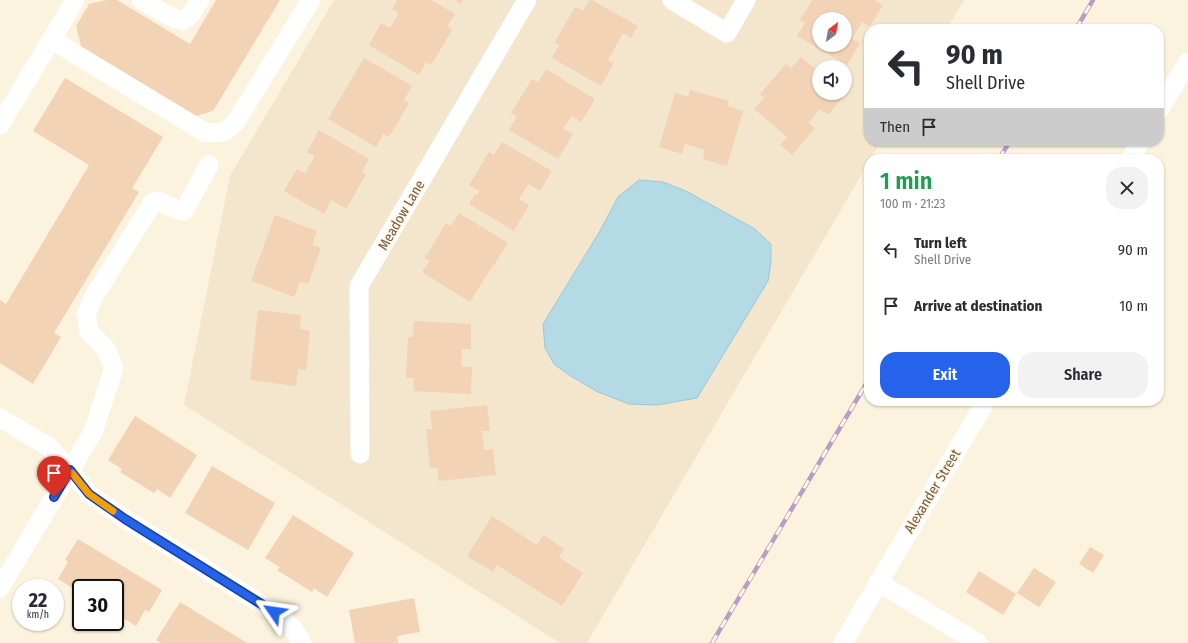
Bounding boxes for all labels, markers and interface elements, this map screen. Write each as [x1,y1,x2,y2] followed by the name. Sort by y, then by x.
[812,12,852,52] north arrow
[812,12,852,100] map controls
[946,38,1003,71] text: 90 m
[880,40,932,92] icon: left
[812,60,852,100] button: sound
[946,72,1025,94] text: Shell Drive
[918,116,940,138] icon: arrive
[880,118,910,136] text: Then
[880,167,932,195] text: 1 min
[1106,167,1148,209] button: close
[375,177,428,253] street label: Meadow Lane
[880,196,945,211] text: 100 m · 21:23
[914,234,967,252] text: Turn left
[880,239,902,261] icon: left
[1118,241,1148,259] text: 90 m
[914,252,971,267] text: Shell Drive
[880,295,902,317] icon: arrive
[914,297,1042,315] text: Arrive at destination
[1119,297,1148,315] text: 10 m
[880,352,1010,398] button: Exit
[1018,352,1148,398] button: Share
[901,446,964,536] street label: Alexander Street
[37,456,71,497] pin
[43,462,65,484] icon: arrive
[72,579,124,631] speed limit sign: 30
[29,588,47,612] text: 22
[253,591,295,633] position arrow
[27,609,49,621] text: km/h

